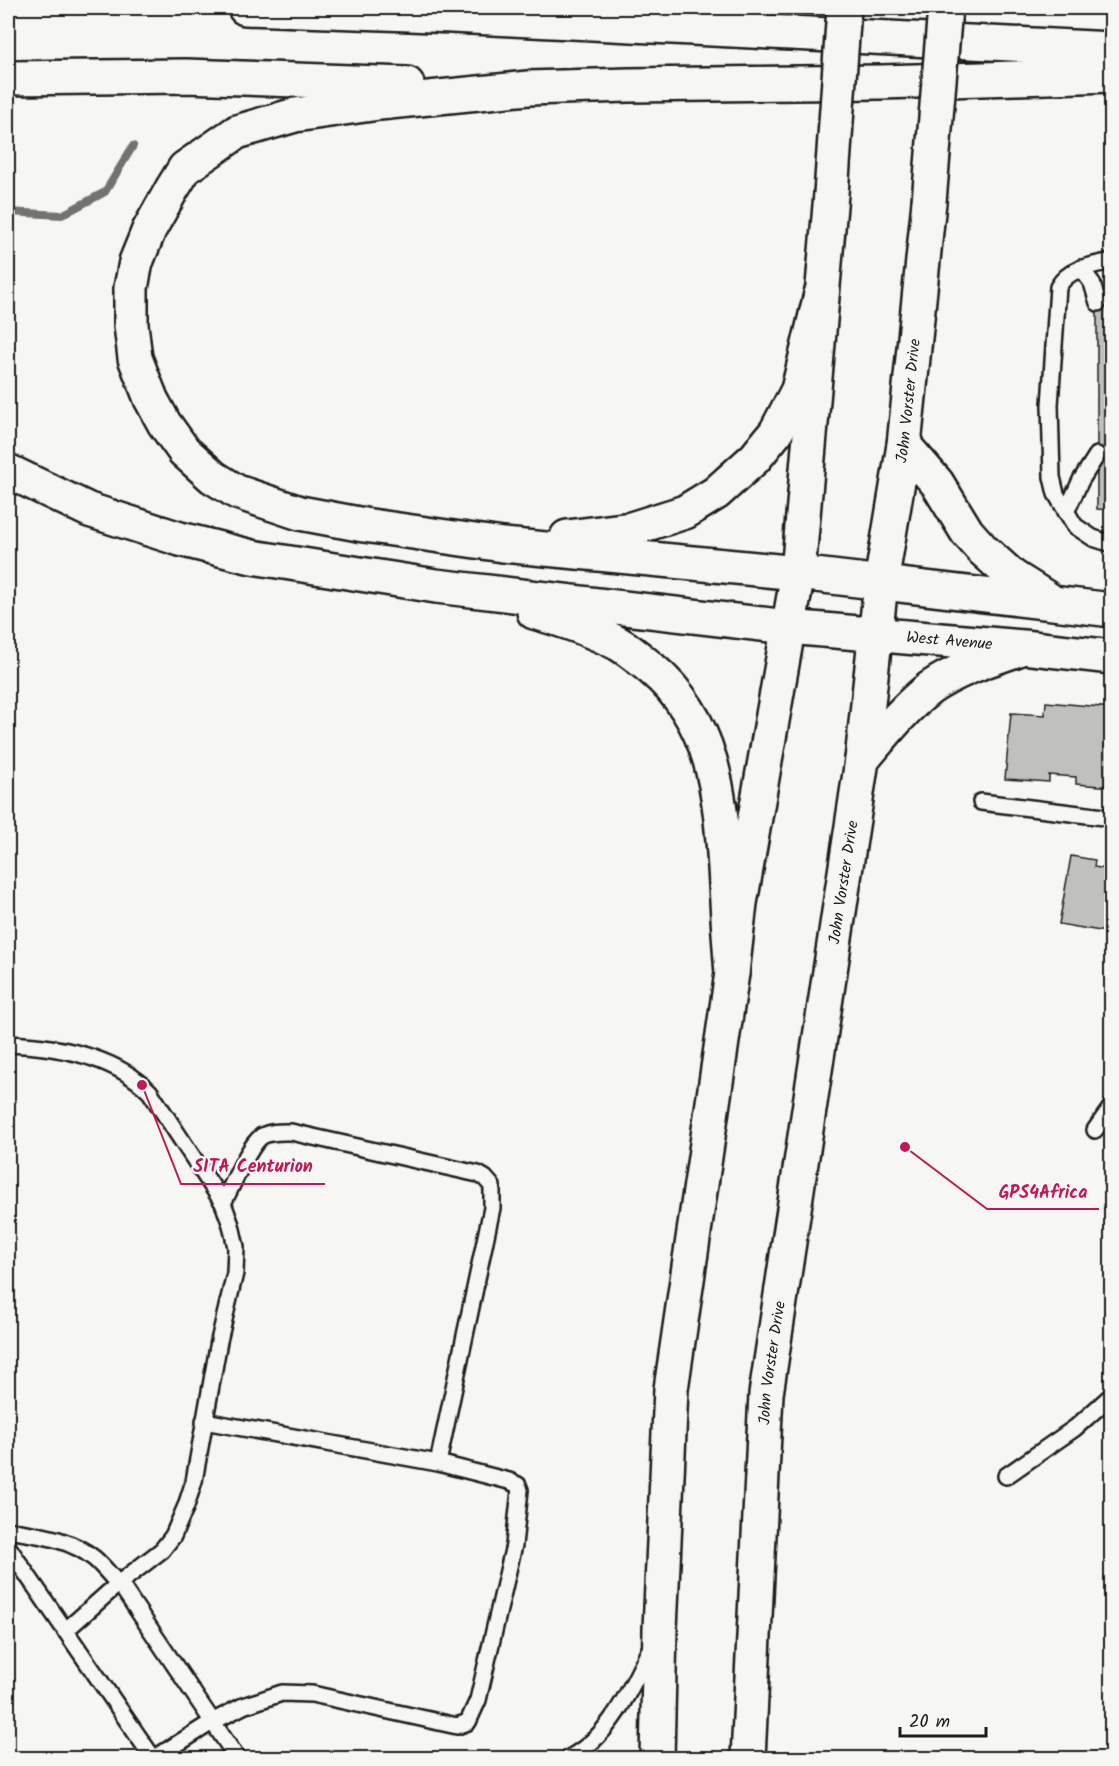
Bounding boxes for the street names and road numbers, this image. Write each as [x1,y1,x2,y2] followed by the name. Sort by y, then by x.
[889,338,927,465] street label: John Vorster Drive
[905,625,993,657] street label: West Avenue
[822,819,865,946] street label: John Vorster Drive
[752,1299,792,1425] street label: John Vorster Drive

